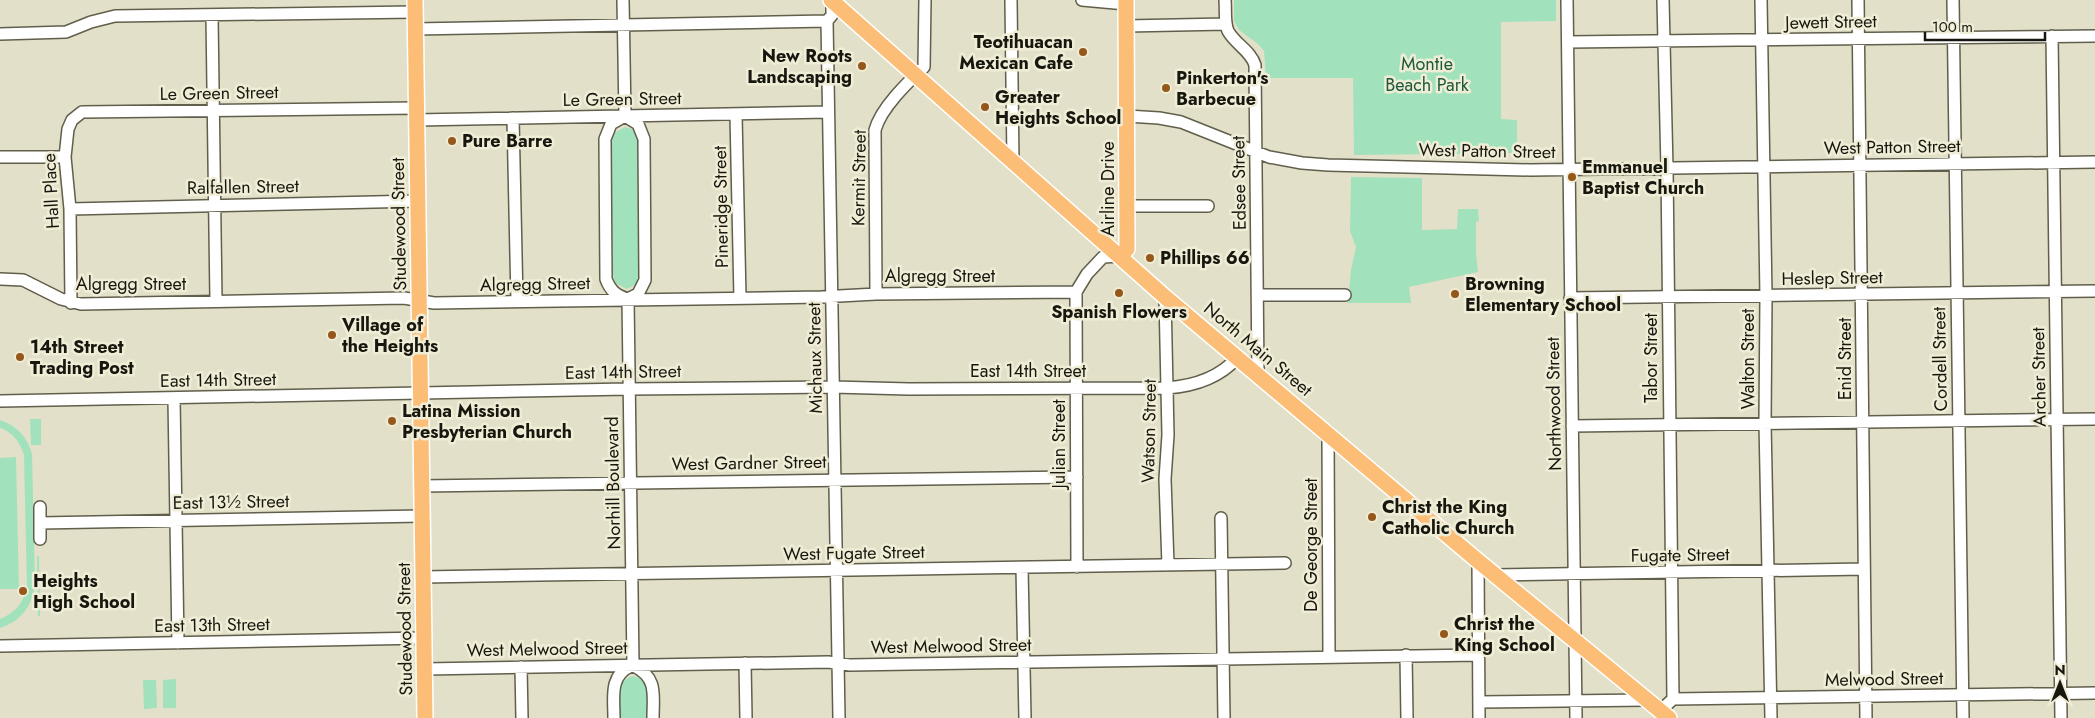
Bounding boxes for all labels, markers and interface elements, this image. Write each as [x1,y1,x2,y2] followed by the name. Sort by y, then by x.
[1783,8,1878,36] street label: Jewett Street
[1925,10,2045,42] scale bar
[1932,16,1973,38] text: 100 m
[959,29,1073,76] place label: Teotihuacan Mexican Cafe
[747,43,852,90] place label: New Roots Landscaping
[1077,46,1089,58] marker: Teotihuacan Mexican Cafe
[1385,51,1469,98] park label: Montie Beach Park
[856,60,868,72] marker: New Roots Landscaping
[1176,65,1268,112] place label: Pinkerton's Barbecue
[159,79,279,107] street label: Le Green Street
[1160,82,1172,94] marker: Pinkerton's Barbecue
[995,84,1121,131] place label: Greater Heights School
[562,85,682,113] street label: Le Green Street
[979,101,991,113] marker: Greater Heights School
[462,128,553,154] place label: Pure Barre
[845,129,873,226] street label: Kermit Street
[1823,133,1961,161] street label: West Patton Street
[446,135,458,147] marker: Pure Barre
[1225,135,1253,230] street label: Edsee Street
[1418,137,1556,165] street label: West Patton Street
[1095,141,1121,237] street label: Airline Drive
[707,145,735,268] street label: Pineridge Street
[36,152,66,230] street label: Hall Place
[1582,154,1704,201] place label: Emmanuel Baptist Church
[385,157,413,291] street label: Studewood Street
[1566,171,1578,183] marker: Emmanuel Baptist Church
[187,173,300,201] street label: Ralfallen Street
[1160,245,1250,271] place label: Phillips 66
[1144,252,1156,264] marker: Phillips 66
[885,263,996,289] street label: Algregg Street
[1781,264,1884,292] street label: Heslep Street
[480,270,591,298] street label: Algregg Street
[76,271,187,297] street label: Algregg Street
[1465,271,1621,318] place label: Browning Elementary School
[1113,287,1125,299] marker: Spanish Flowers
[1449,288,1461,300] marker: Browning Elementary School
[1198,296,1319,403] street label: North Main Street
[1051,299,1187,325] place label: Spanish Flowers
[801,301,829,414] street label: Michaux Street
[1926,306,1954,411] street label: Cordell Street
[1735,308,1761,409] street label: Walton Street
[341,312,438,359] place label: Village of the Heights
[1638,312,1664,403] street label: Tabor Street
[1832,317,1858,400] street label: Enid Street
[2025,326,2053,427] street label: Archer Street
[326,329,338,341] marker: Village of the Heights
[30,334,134,381] place label: 14th Street Trading Post
[1540,336,1568,471] street label: Northwood Street
[14,351,26,363] marker: 14th Street Trading Post
[565,358,682,386] street label: East 14th Street
[970,358,1087,384] street label: East 14th Street
[160,366,277,394] street label: East 14th Street
[1135,378,1163,483] street label: Watson Street
[402,398,572,445] place label: Latina Mission Presbyterian Church
[1046,399,1072,491] street label: Julian Street
[386,415,398,427] marker: Latina Mission Presbyterian Church
[599,416,627,550] street label: Norhill Boulevard
[671,449,827,477] street label: West Gardner Street
[1298,477,1324,612] street label: De George Street
[173,488,290,516] street label: East 13½ Street
[1382,494,1515,541] place label: Christ the King Catholic Church
[1366,511,1378,523] marker: Christ the King Catholic Church
[783,539,926,567] street label: West Fugate Street
[1630,541,1730,569] street label: Fugate Street
[391,562,419,696] street label: Studewood Street
[33,568,135,615] place label: Heights High School
[17,585,29,597] marker: Heights High School
[154,611,271,639] street label: East 13th Street
[1454,611,1555,658] place label: Christ the King School
[1438,628,1450,640] marker: Christ the King School
[870,632,1032,660] street label: West Melwood Street
[466,635,628,663] street label: West Melwood Street
[2035,658,2085,708] north arrow
[2054,660,2066,680] text: N
[1825,665,1944,693] street label: Melwood Street

